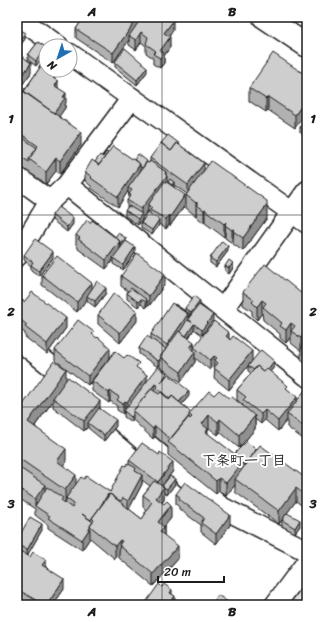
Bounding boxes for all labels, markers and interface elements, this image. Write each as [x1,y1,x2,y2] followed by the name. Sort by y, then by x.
[87,0,96,23] text: A
[228,0,237,23] text: B
[38,38,78,78] north arrow
[43,55,62,76] text: N
[8,107,14,130] text: 1
[310,107,316,130] text: 1
[6,300,15,323] text: 2
[308,300,317,323] text: 2
[202,448,286,473] district label: 下条町一丁目
[6,492,15,515] text: 3
[308,492,317,515] text: 3
[158,558,224,584] scale bar
[164,561,191,583] text: 20 m
[87,600,96,622] text: A
[228,600,237,622] text: B

